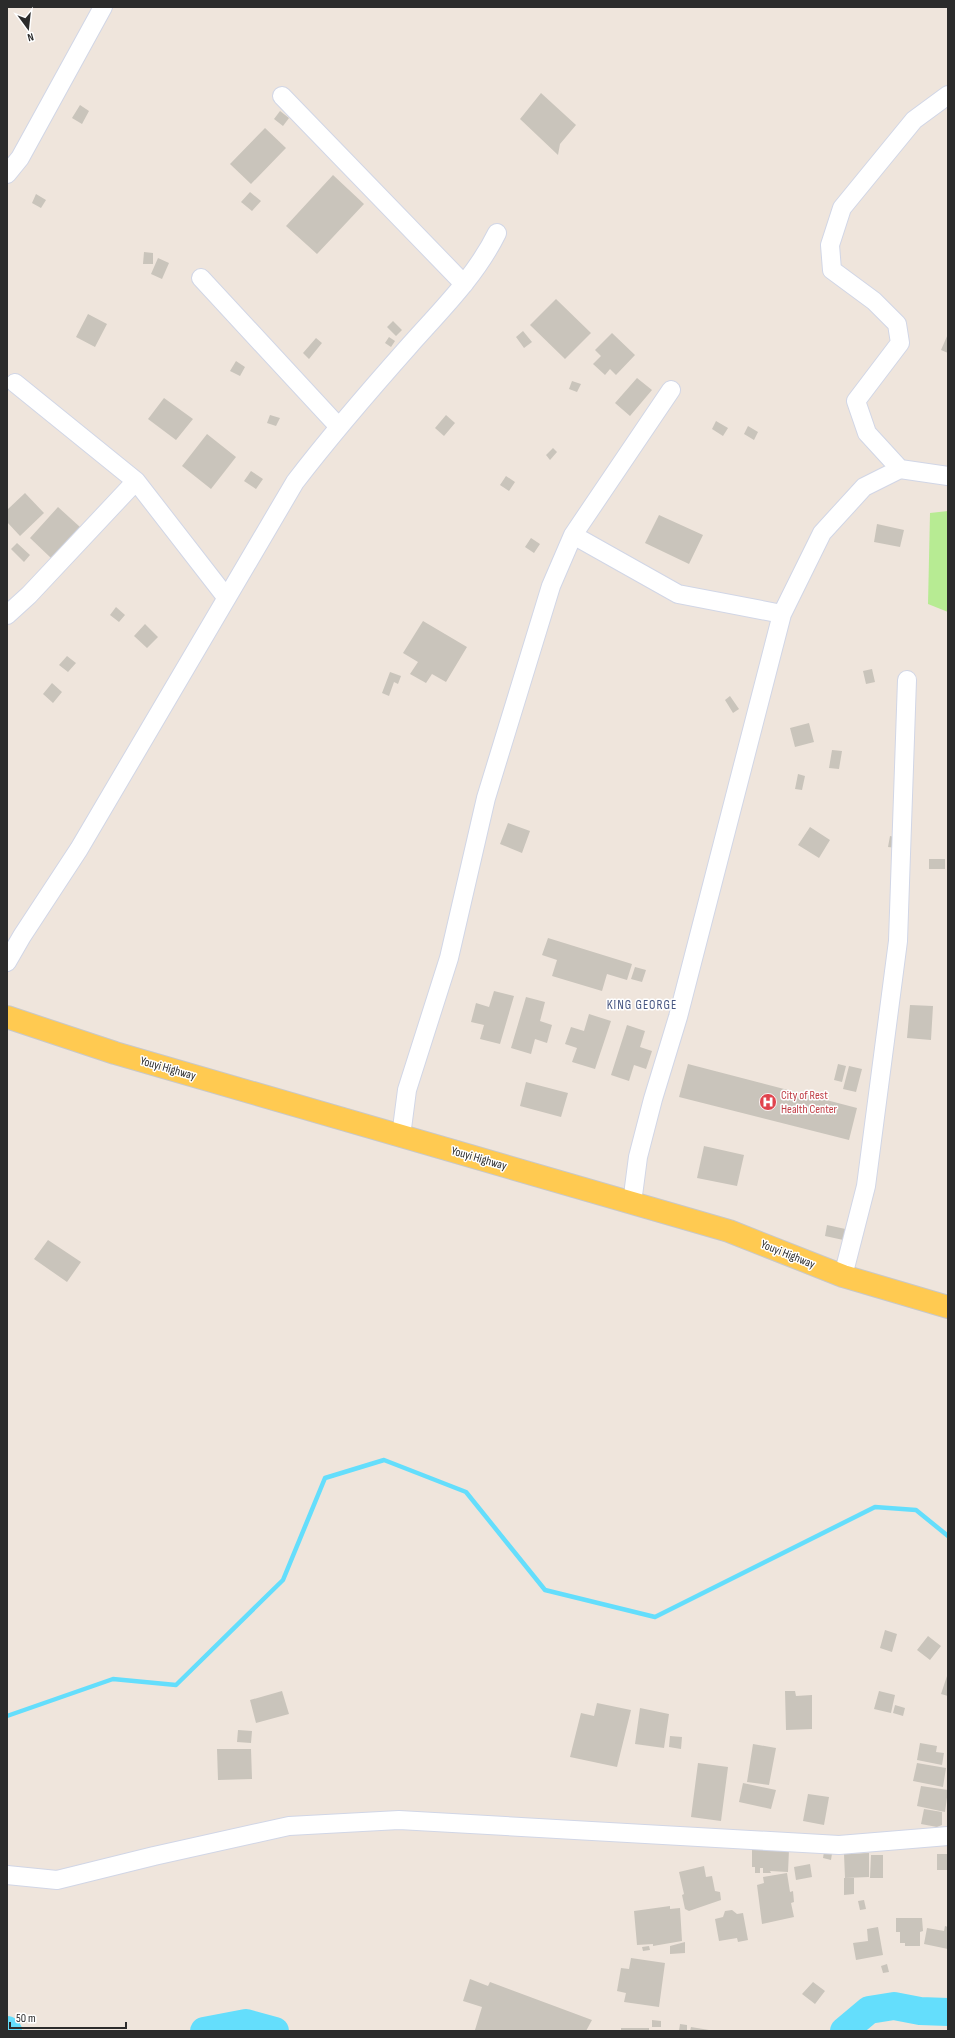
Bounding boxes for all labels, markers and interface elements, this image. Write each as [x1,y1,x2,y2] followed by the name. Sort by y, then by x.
[8,8,48,48] north arrow
[26,30,35,44] text: N
[607,997,677,1013] district label: KING GEORGE
[138,1053,198,1084] street label: Youyi Highway
[781,1088,838,1117] place label: City of Rest Health Center
[758,1092,778,1112] hospital icon: City of Rest Health Center
[449,1143,509,1174] street label: Youyi Highway
[758,1237,817,1272] street label: Youyi Highway
[10,2004,126,2030] scale bar
[16,2011,36,2026] text: 50 m

